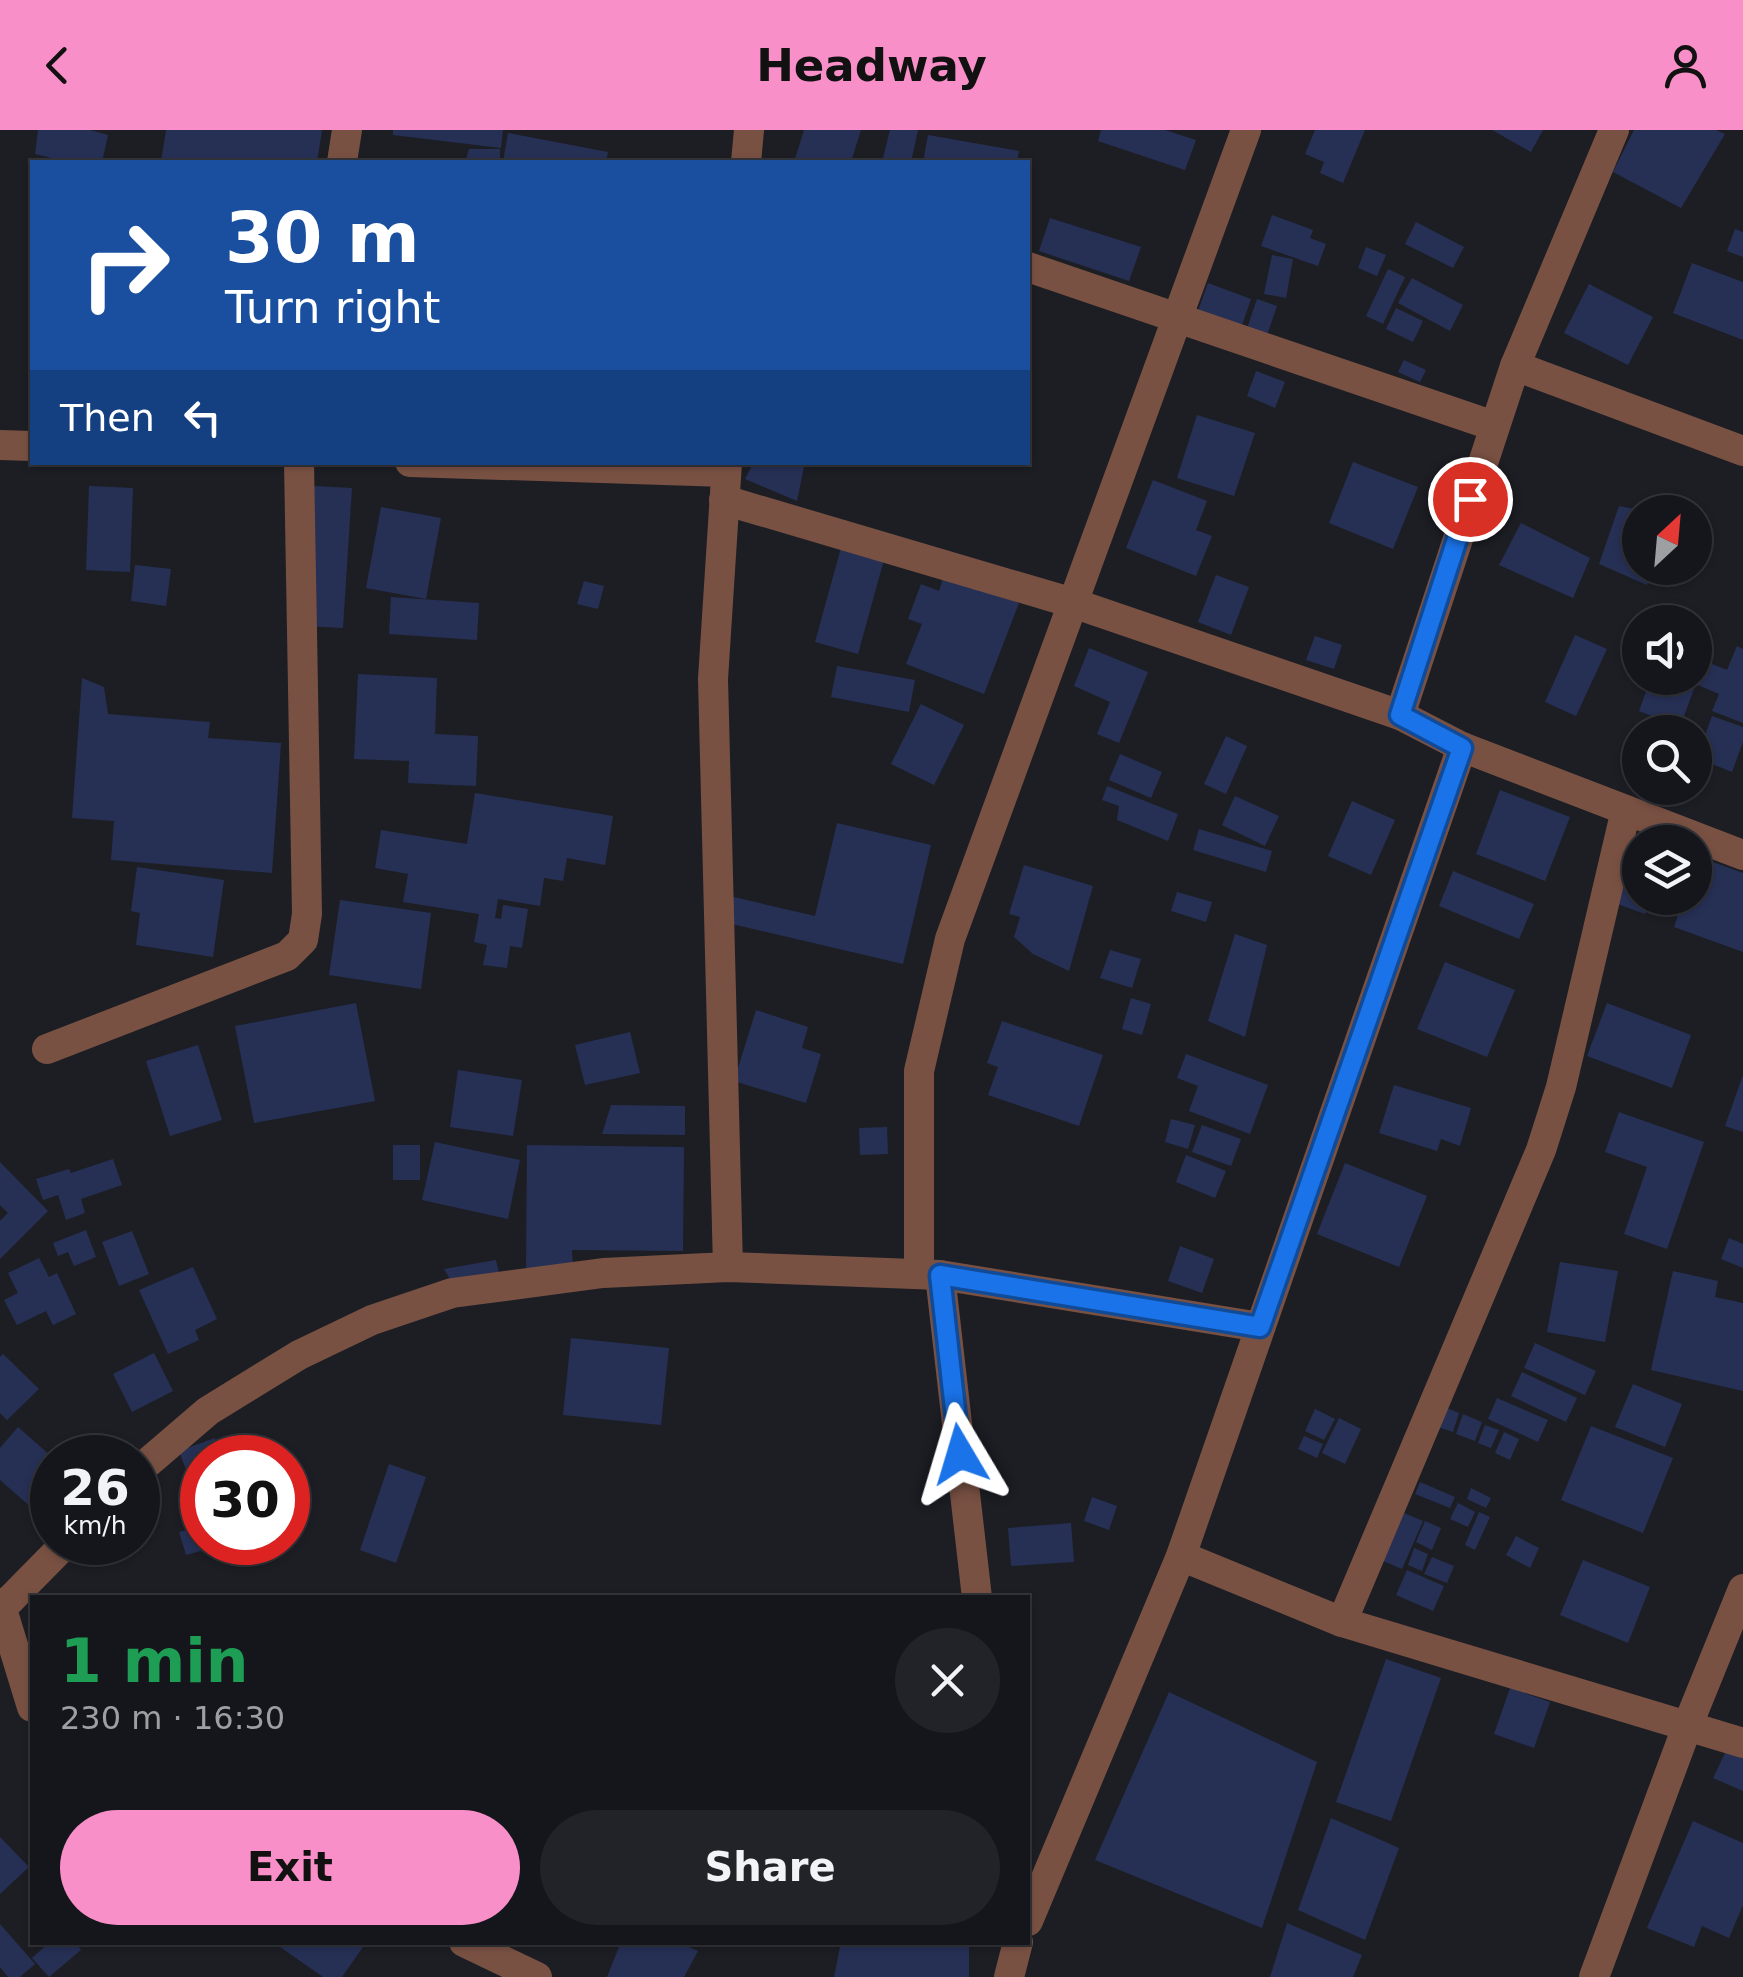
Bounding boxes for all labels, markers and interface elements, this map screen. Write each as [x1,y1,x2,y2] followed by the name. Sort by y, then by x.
[30,38,85,93] icon: back
[1658,38,1713,93] icon: person
[756,39,987,92] text: Headway
[225,197,420,279] text: 30 m
[60,200,190,330] icon: right
[225,281,440,334] text: Turn right
[175,390,230,445] icon: left
[60,396,155,440] text: Then
[1428,457,1513,542] pin
[1443,472,1498,527] icon: arrive
[1622,495,1712,585] north arrow
[1622,495,1712,915] map controls
[1622,605,1712,695] button: sound
[1622,715,1712,805] button: search
[1622,825,1712,915] button: layers
[908,1402,1012,1506] position arrow
[180,1435,310,1565] speed limit sign: 30
[60,1459,130,1517] text: 26
[63,1511,127,1540] text: km/h
[60,1626,248,1696] text: 1 min
[895,1628,1000,1733] button: close
[60,1699,285,1737] text: 230 m · 16:30
[60,1810,520,1925] button: Exit
[540,1810,1000,1925] button: Share

